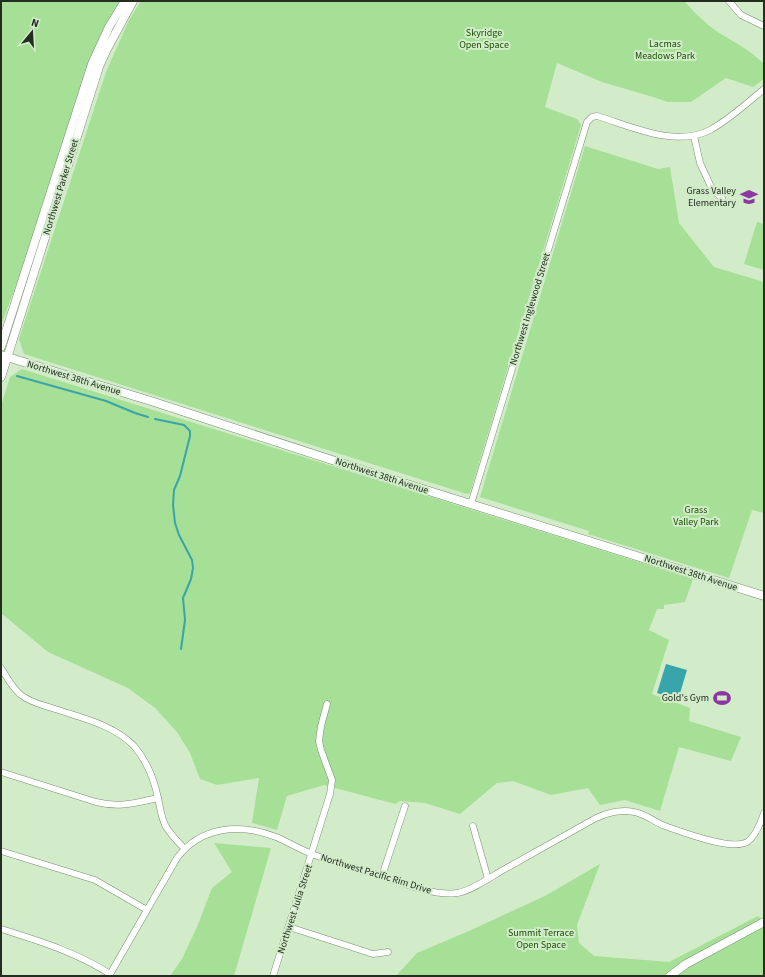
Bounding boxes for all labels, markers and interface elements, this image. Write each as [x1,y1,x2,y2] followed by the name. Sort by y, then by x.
[12,12,52,52] north arrow
[29,15,41,31] text: N
[459,26,509,52] park label: Skyridge Open Space
[635,37,695,63] park label: Lacmas Meadows Park
[40,137,82,237] street label: Northwest Parker Street
[686,184,736,210] place label: Grass Valley Elementary
[739,187,759,207] school or university icon: Grass Valley Elementary
[506,250,554,367] street label: Northwest Inglewood Street
[25,357,123,399] street label: Northwest 38th Avenue
[334,454,430,498] street label: Northwest 38th Avenue
[673,503,719,529] park label: Grass Valley Park
[643,551,739,595] street label: Northwest 38th Avenue
[712,688,732,708] sports icon: Gold's Gym
[662,691,709,705] place label: Gold's Gym
[319,850,433,898] street label: Northwest Pacific Rim Drive
[274,862,316,955] street label: Northwest Julia Street
[508,926,574,952] park label: Summit Terrace Open Space

